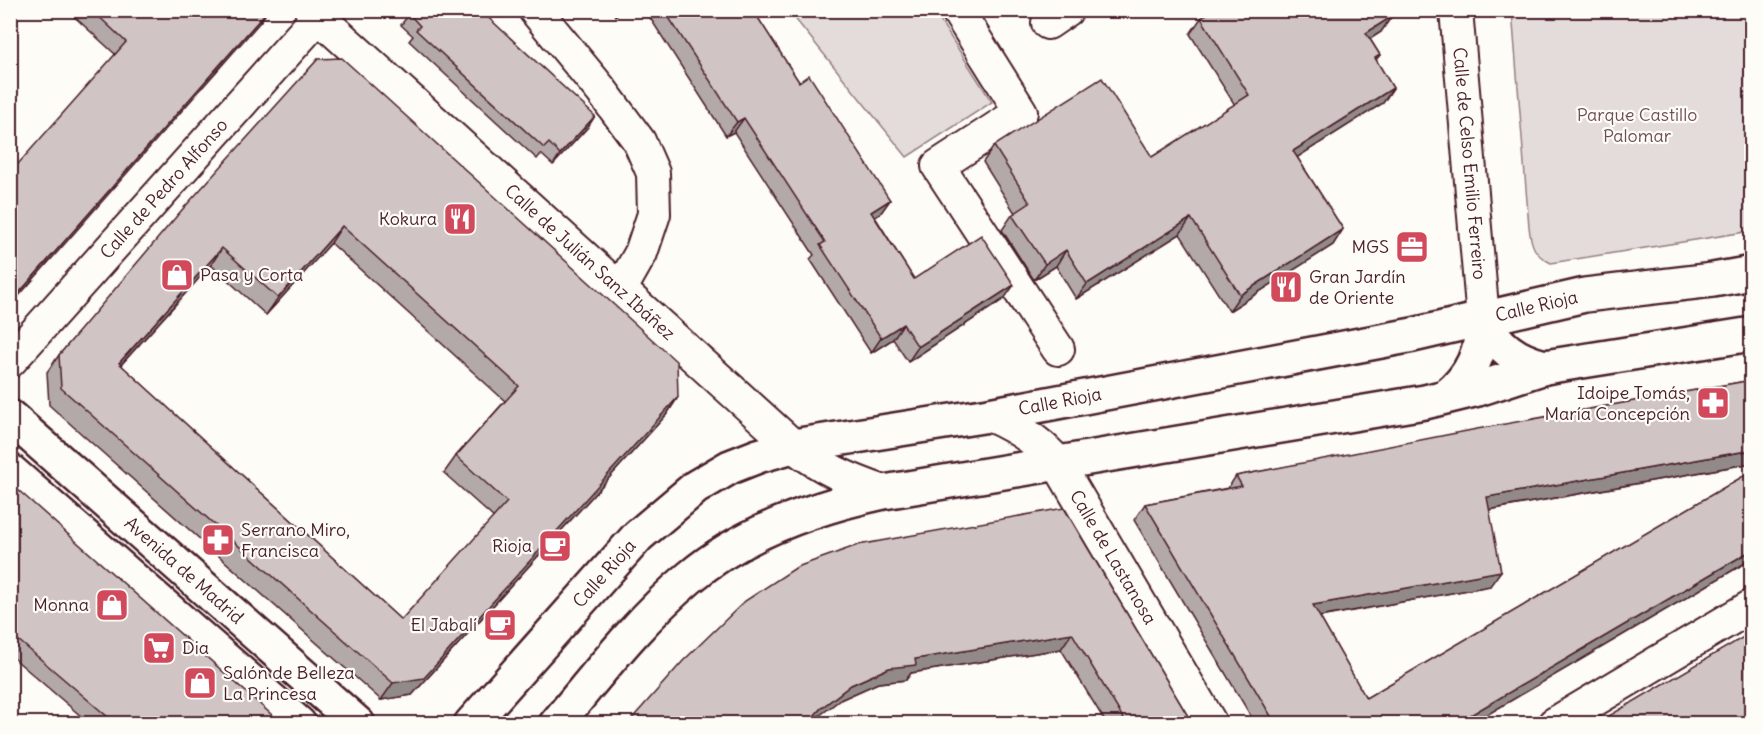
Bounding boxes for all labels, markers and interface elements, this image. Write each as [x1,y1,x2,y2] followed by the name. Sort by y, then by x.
[1448,46,1492,281] street label: Calle de Celso Emilio Ferreiro
[1577,103,1697,147] park label: Parque Castillo Palomar
[95,114,233,264] street label: Calle de Pedro Alfonso
[500,179,680,345] street label: Calle de Julián Sanz Ibáñez
[442,201,478,237] restaurant icon: Kokura
[379,207,437,230] place label: Kokura
[1394,229,1430,265] office icon: MGS
[1351,235,1389,258] place label: MGS
[159,257,195,293] shop icon: Pasa y Corta
[200,263,303,286] place label: Pasa y Corta
[1309,265,1406,309] place label: Gran Jardín de Oriente
[1268,269,1304,305] restaurant icon: Gran Jardín de Oriente
[1493,285,1580,327] street label: Calle Rioja
[1545,381,1690,425] place label: Idoipe Tomás, María Concepción
[1016,382,1103,420] street label: Calle Rioja
[1695,385,1731,421] pharmacy icon: Idoipe Tomás, María Concepción
[1065,486,1162,629] street label: Calle de Lastanosa
[120,511,249,629] street label: Avenida de Madrid
[241,518,350,562] place label: Serrano Miro, Francisca
[200,522,236,558] pharmacy icon: Serrano Miro, Francisca
[537,528,573,564] cafe icon: Rioja
[492,534,532,557] place label: Rioja
[568,534,641,612] street label: Calle Rioja
[94,587,130,623] shop icon: Monna
[33,593,89,616] place label: Monna
[482,607,518,643] cafe icon: El Jabalí
[410,613,477,636] place label: El Jabalí
[141,630,177,666] supermarket icon: Dia
[182,636,209,659] place label: Dia
[223,661,355,705] place label: Salón de Belleza La Princesa
[182,665,218,701] shop icon: Salón de Belleza La Princesa

